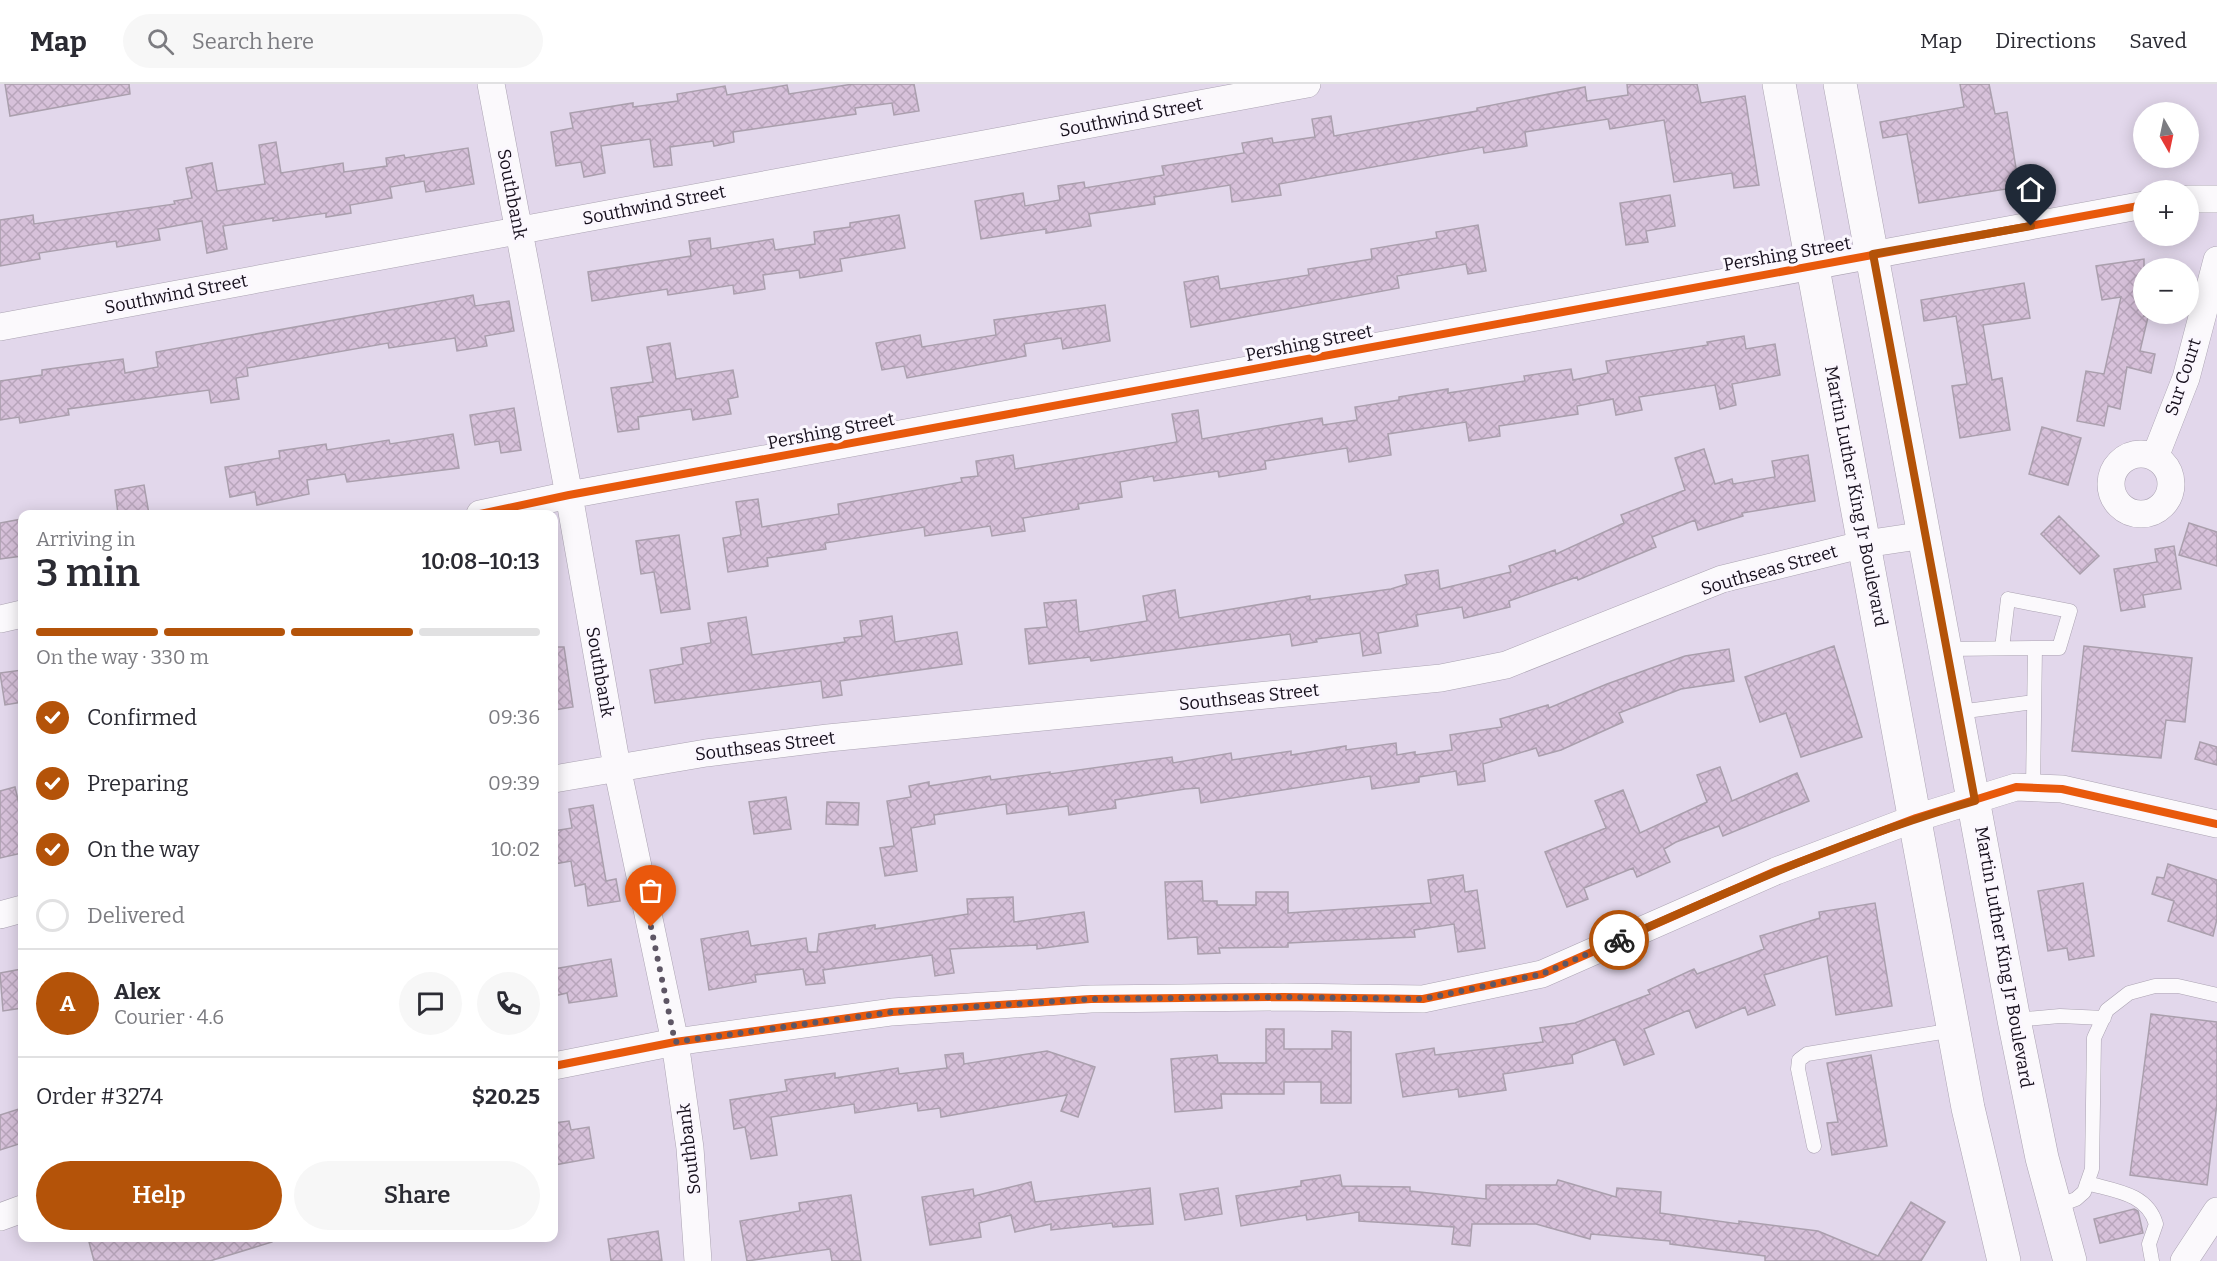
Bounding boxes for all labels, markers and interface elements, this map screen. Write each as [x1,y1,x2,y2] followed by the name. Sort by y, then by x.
[123,14,543,68] search box
[30,25,87,58] text: Map
[144,25,177,58] icon: search
[192,28,314,55] text: Search here
[1920,28,1962,54] text: Map
[1995,28,2096,54] text: Directions
[2129,28,2187,54] text: Saved
[1058,92,1205,142] street label: Southwind Street
[2133,102,2199,168] north arrow
[2133,102,2199,324] map controls
[492,147,532,242] street label: Southbank
[2005,164,2056,226] pin
[2014,173,2047,206] icon: home
[581,180,728,230] street label: Southwind Street
[2133,180,2199,246] button: +
[1722,232,1853,276] street label: Pershing Street
[2133,258,2199,324] button: −
[103,269,250,319] street label: Southwind Street
[1244,320,1375,366] street label: Pershing Street
[2160,335,2206,419] street label: Sur Court
[1820,364,1892,629] street label: Martin Luther King Jr Boulevard
[766,408,897,454] street label: Pershing Street
[36,527,135,551] text: Arriving in
[1698,540,1840,600] street label: Southseas Street
[422,548,540,575] text: 10:08–10:13
[36,550,140,596] text: 3 min
[581,625,619,720] street label: Southbank
[36,645,209,669] text: On the way · 330 m
[1178,679,1321,715] street label: Southseas Street
[36,701,69,734] icon: check
[87,704,197,731] text: Confirmed
[488,705,540,729] text: 09:36
[694,726,837,766] street label: Southseas Street
[36,767,69,800] icon: check
[87,770,189,797] text: Preparing
[488,771,540,795] text: 09:39
[1970,824,2038,1090] street label: Martin Luther King Jr Boulevard
[36,833,69,866] icon: check
[87,836,199,863] text: On the way
[491,837,540,861] text: 10:02
[625,865,676,927] pin
[634,874,667,907] icon: bag
[87,902,185,929] text: Delivered
[1589,910,1649,970] courier
[1603,924,1636,957] icon: bike
[399,972,462,1035] button: chat
[477,972,540,1035] button: phone
[114,978,160,1005] text: Alex
[60,990,75,1017] text: A
[114,1005,224,1029] text: Courier · 4.6
[36,1083,163,1110] text: Order #3274
[472,1083,540,1110] text: $20.25
[672,1101,705,1196] street label: Southbank
[36,1161,282,1230] button: Help
[294,1161,540,1230] button: Share

